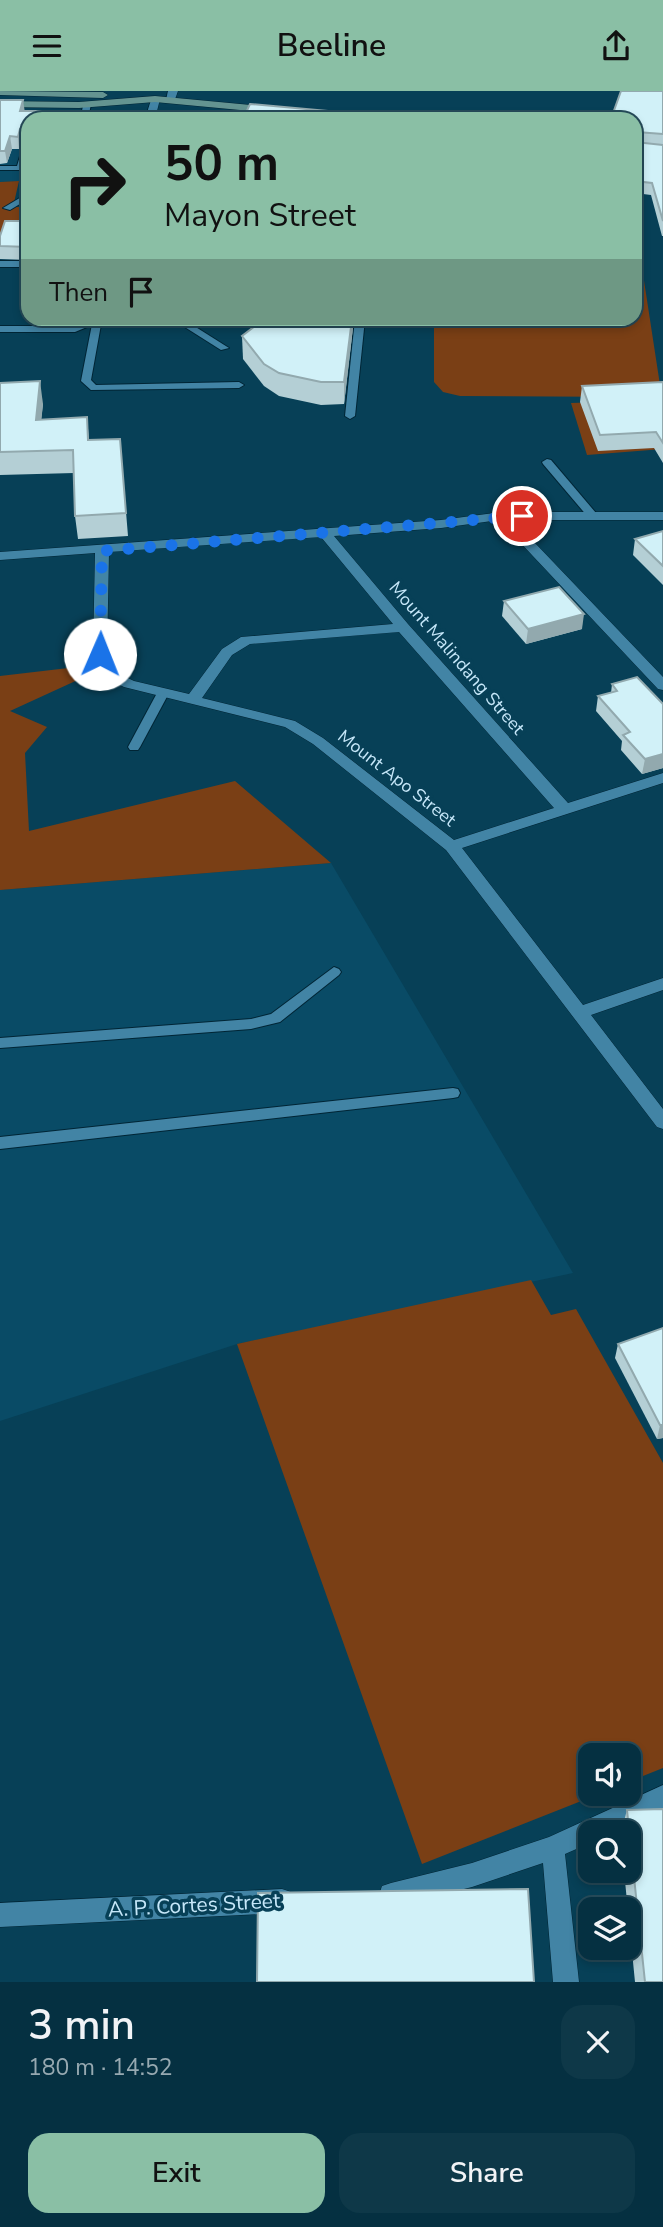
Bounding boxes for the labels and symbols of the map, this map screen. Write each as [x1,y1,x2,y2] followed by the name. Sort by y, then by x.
[492,486,552,546] pin
[384,576,531,740] street label: Mount Malindang Street
[63,617,137,691] position arrow
[333,724,462,832] street label: Mount Apo Street
[107,1886,282,1923] street label: A. P. Cortes Street

